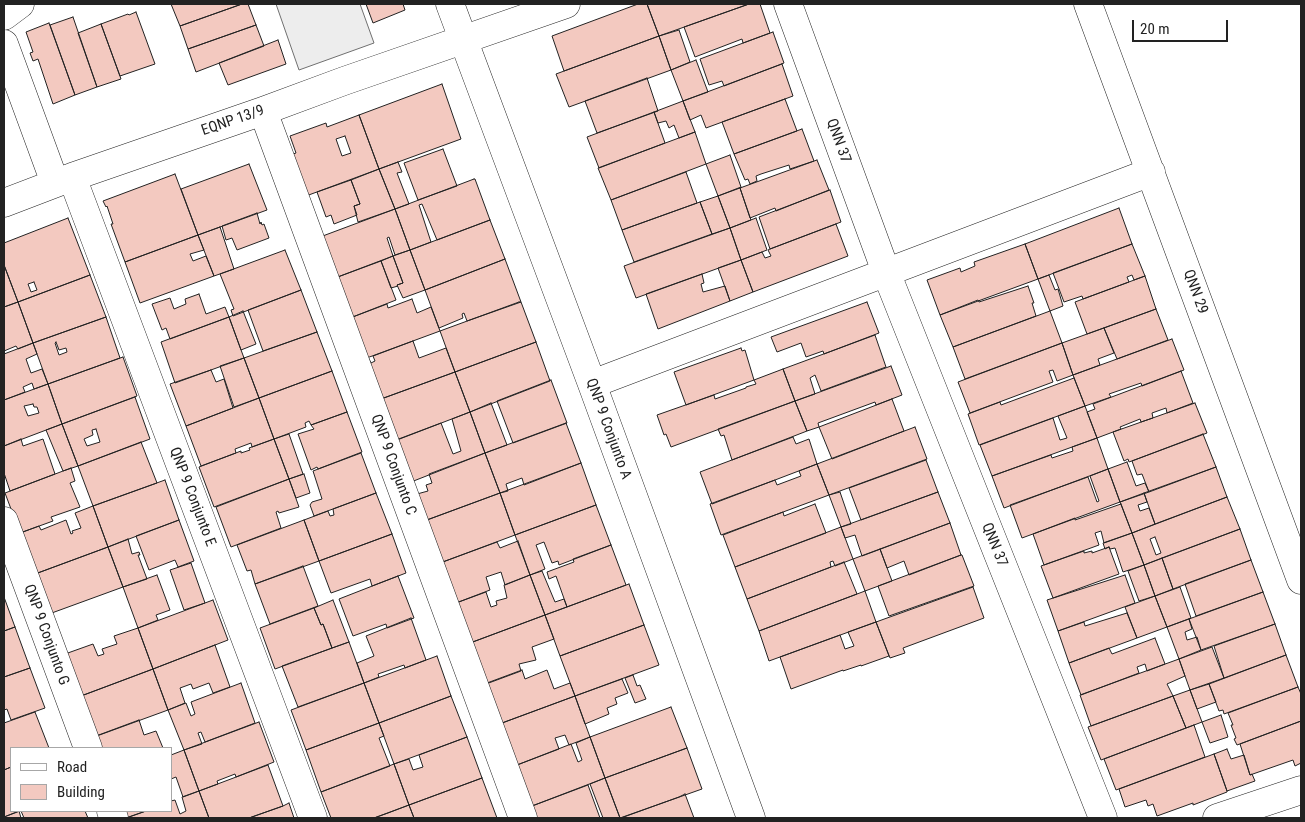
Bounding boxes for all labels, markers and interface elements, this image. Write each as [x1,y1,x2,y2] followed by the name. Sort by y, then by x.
[1135,10,1231,42] scale bar
[1140,20,1170,38] text: 20 m
[199,102,267,140] street label: EQNP 13/9
[822,116,854,166] street label: QNN 37
[1179,267,1211,317] street label: QNN 29
[581,376,635,482] street label: QNP 9 Conjunto A
[366,412,420,518] street label: QNP 9 Conjunto C
[165,445,219,549] street label: QNP 9 Conjunto E
[977,520,1011,570] street label: QNN 37
[19,582,73,688] street label: QNP 9 Conjunto G
[10,747,172,812] legend
[57,758,87,776] text: Road
[57,783,105,801] text: Building

